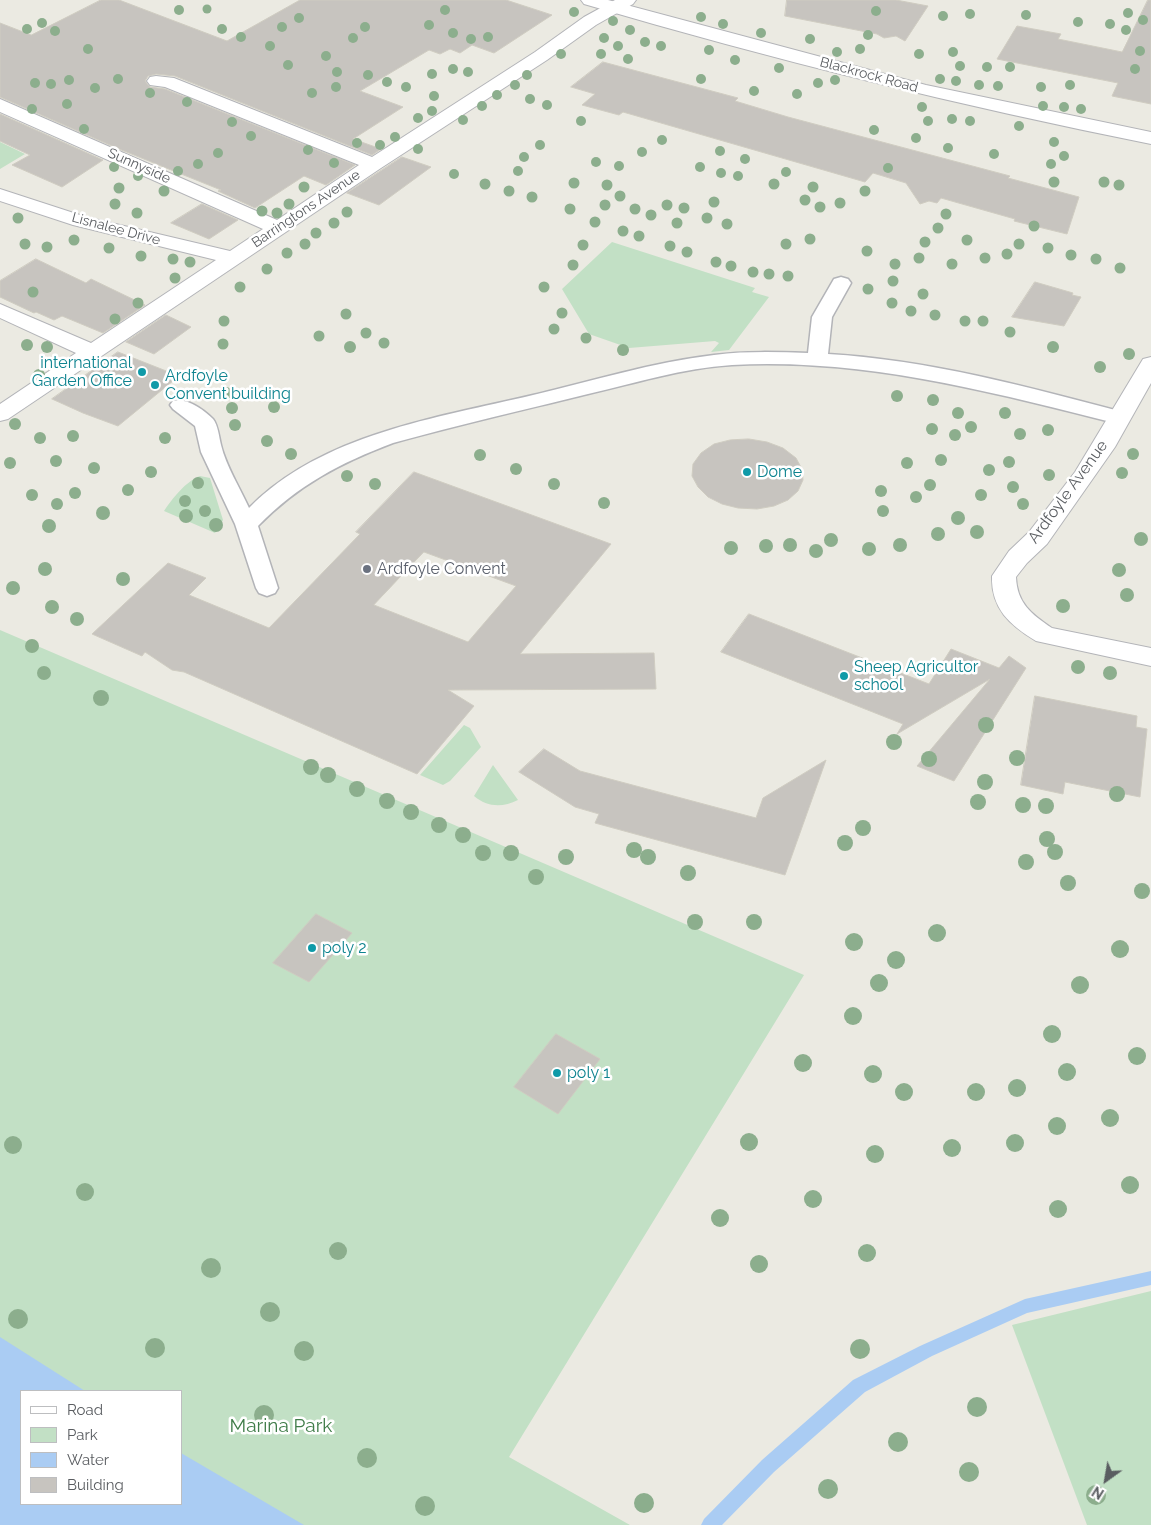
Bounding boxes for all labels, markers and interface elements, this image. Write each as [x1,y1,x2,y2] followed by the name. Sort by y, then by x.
[818,54,920,96] street label: Blackrock Road
[105,145,173,187] street label: Sunnyside
[249,166,363,252] street label: Barringtons Avenue
[70,209,162,249] street label: Lisnalee Drive
[32,353,132,391] place label: international Garden Office
[136,366,148,378] marker: international Garden Office
[165,366,291,404] place label: Ardfoyle Convent building
[149,379,161,391] marker: Ardfoyle Convent building
[1024,437,1112,547] street label: Ardfoyle Avenue
[757,462,802,482] place label: Dome
[741,466,753,478] marker: Dome
[377,559,506,579] place label: Ardfoyle Convent
[361,563,373,575] marker: Ardfoyle Convent
[854,657,978,695] place label: Sheep Agricultor school
[838,670,850,682] marker: Sheep Agricultor school
[322,938,367,958] place label: poly 2
[306,942,318,954] marker: poly 2
[567,1063,610,1083] place label: poly 1
[551,1067,563,1079] marker: poly 1
[20,1390,182,1505] legend
[67,1401,103,1419] text: Road
[230,1415,332,1437] park label: Marina Park
[67,1426,98,1444] text: Park
[67,1451,109,1469] text: Water
[1081,1455,1131,1505] north arrow
[67,1476,124,1494] text: Building
[1089,1483,1107,1502] text: N

